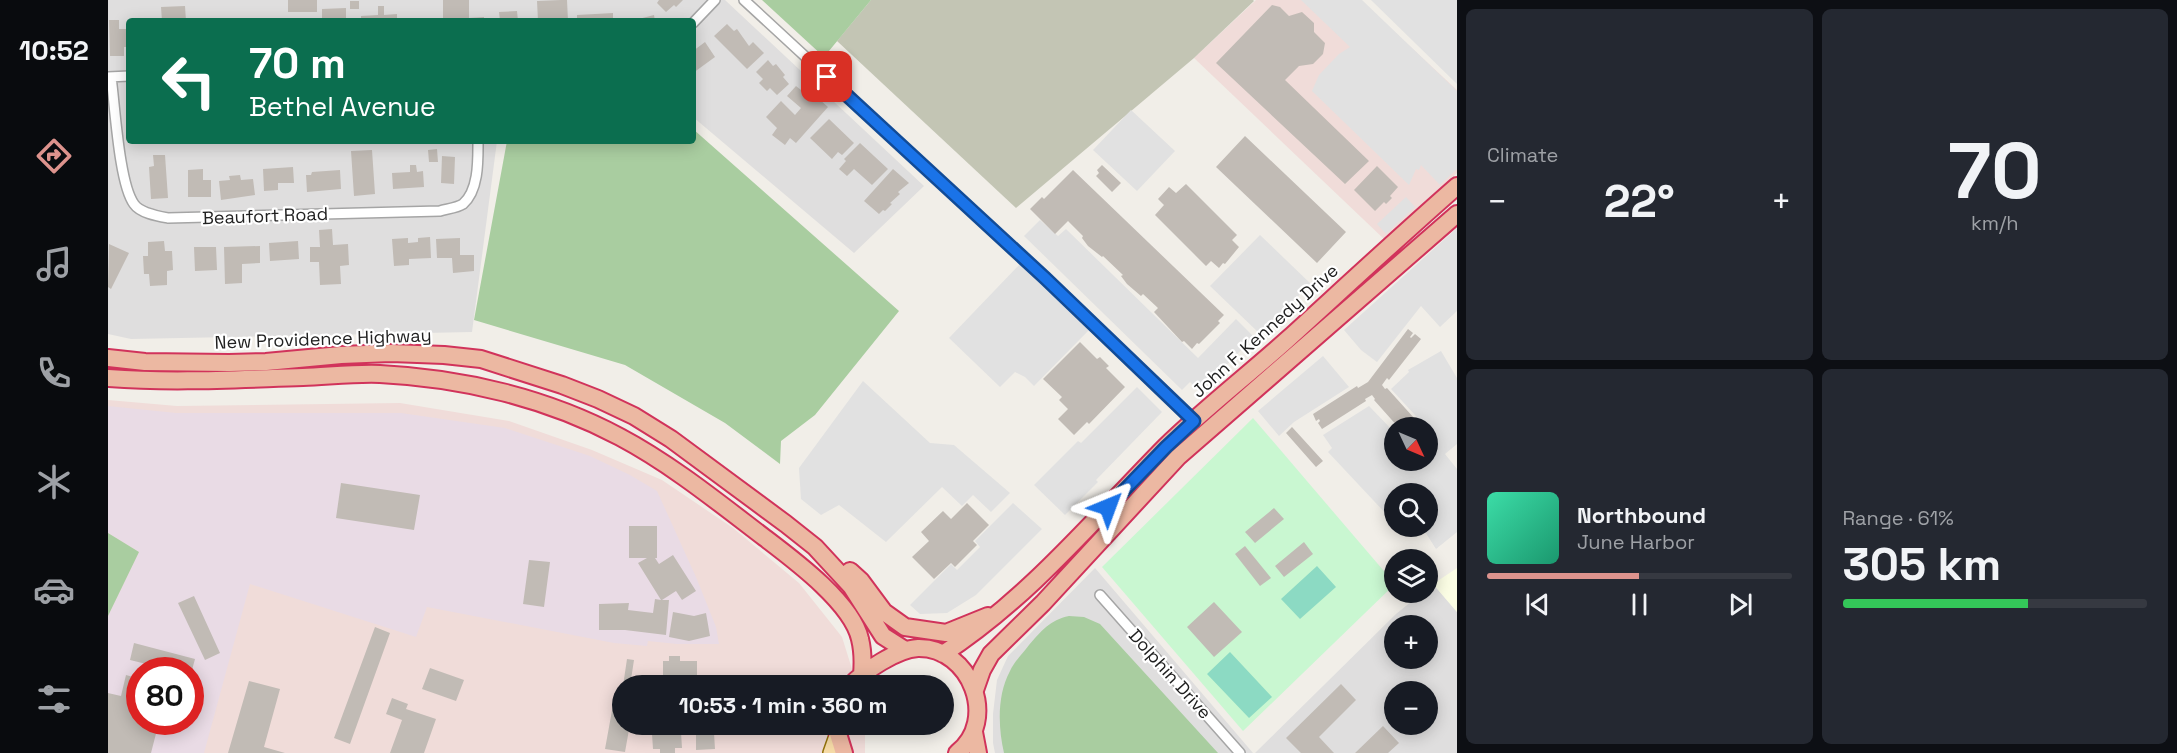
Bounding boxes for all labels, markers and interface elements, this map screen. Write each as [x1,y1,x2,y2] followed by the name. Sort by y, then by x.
[19,33,89,68] text: 10:52
[249,37,346,90] text: 70 m
[150,42,228,120] icon: left
[801,51,852,102] pin
[810,60,843,93] icon: arrive
[249,89,436,124] text: Bethel Avenue
[1948,121,2041,221] text: 70
[33,135,75,177] icon: directions
[1487,142,1558,168] text: Climate
[1604,173,1675,230] text: 22°
[1487,181,1507,223] text: −
[1771,181,1791,223] text: +
[202,202,328,229] street label: Beaufort Road
[1971,210,2019,236] text: km/h
[33,243,75,285] icon: music
[1187,259,1343,403] street label: John F. Kennedy Drive
[214,323,432,354] street label: New Providence Highway
[33,352,75,394] icon: phone
[1384,417,1438,471] north arrow
[1384,417,1438,735] map controls
[33,461,75,503] icon: climate
[1076,475,1140,539] position arrow
[1384,483,1438,537] button: search
[1577,501,1706,529] text: Northbound
[1843,505,1954,531] text: Range · 61%
[1577,529,1695,555] text: June Harbor
[1843,536,2001,593] text: 305 km
[1384,549,1438,603] button: layers
[33,569,75,611] icon: car
[1521,588,1554,621] icon: previous
[1623,588,1656,621] icon: pause
[1724,588,1757,621] icon: next
[1384,615,1438,669] button: +
[1124,624,1217,723] street label: Dolphin Drive
[126,657,204,735] speed limit sign: 80
[33,678,75,720] icon: filters
[1384,681,1438,735] button: −
[679,691,887,719] text: 10:53 · 1 min · 360 m

